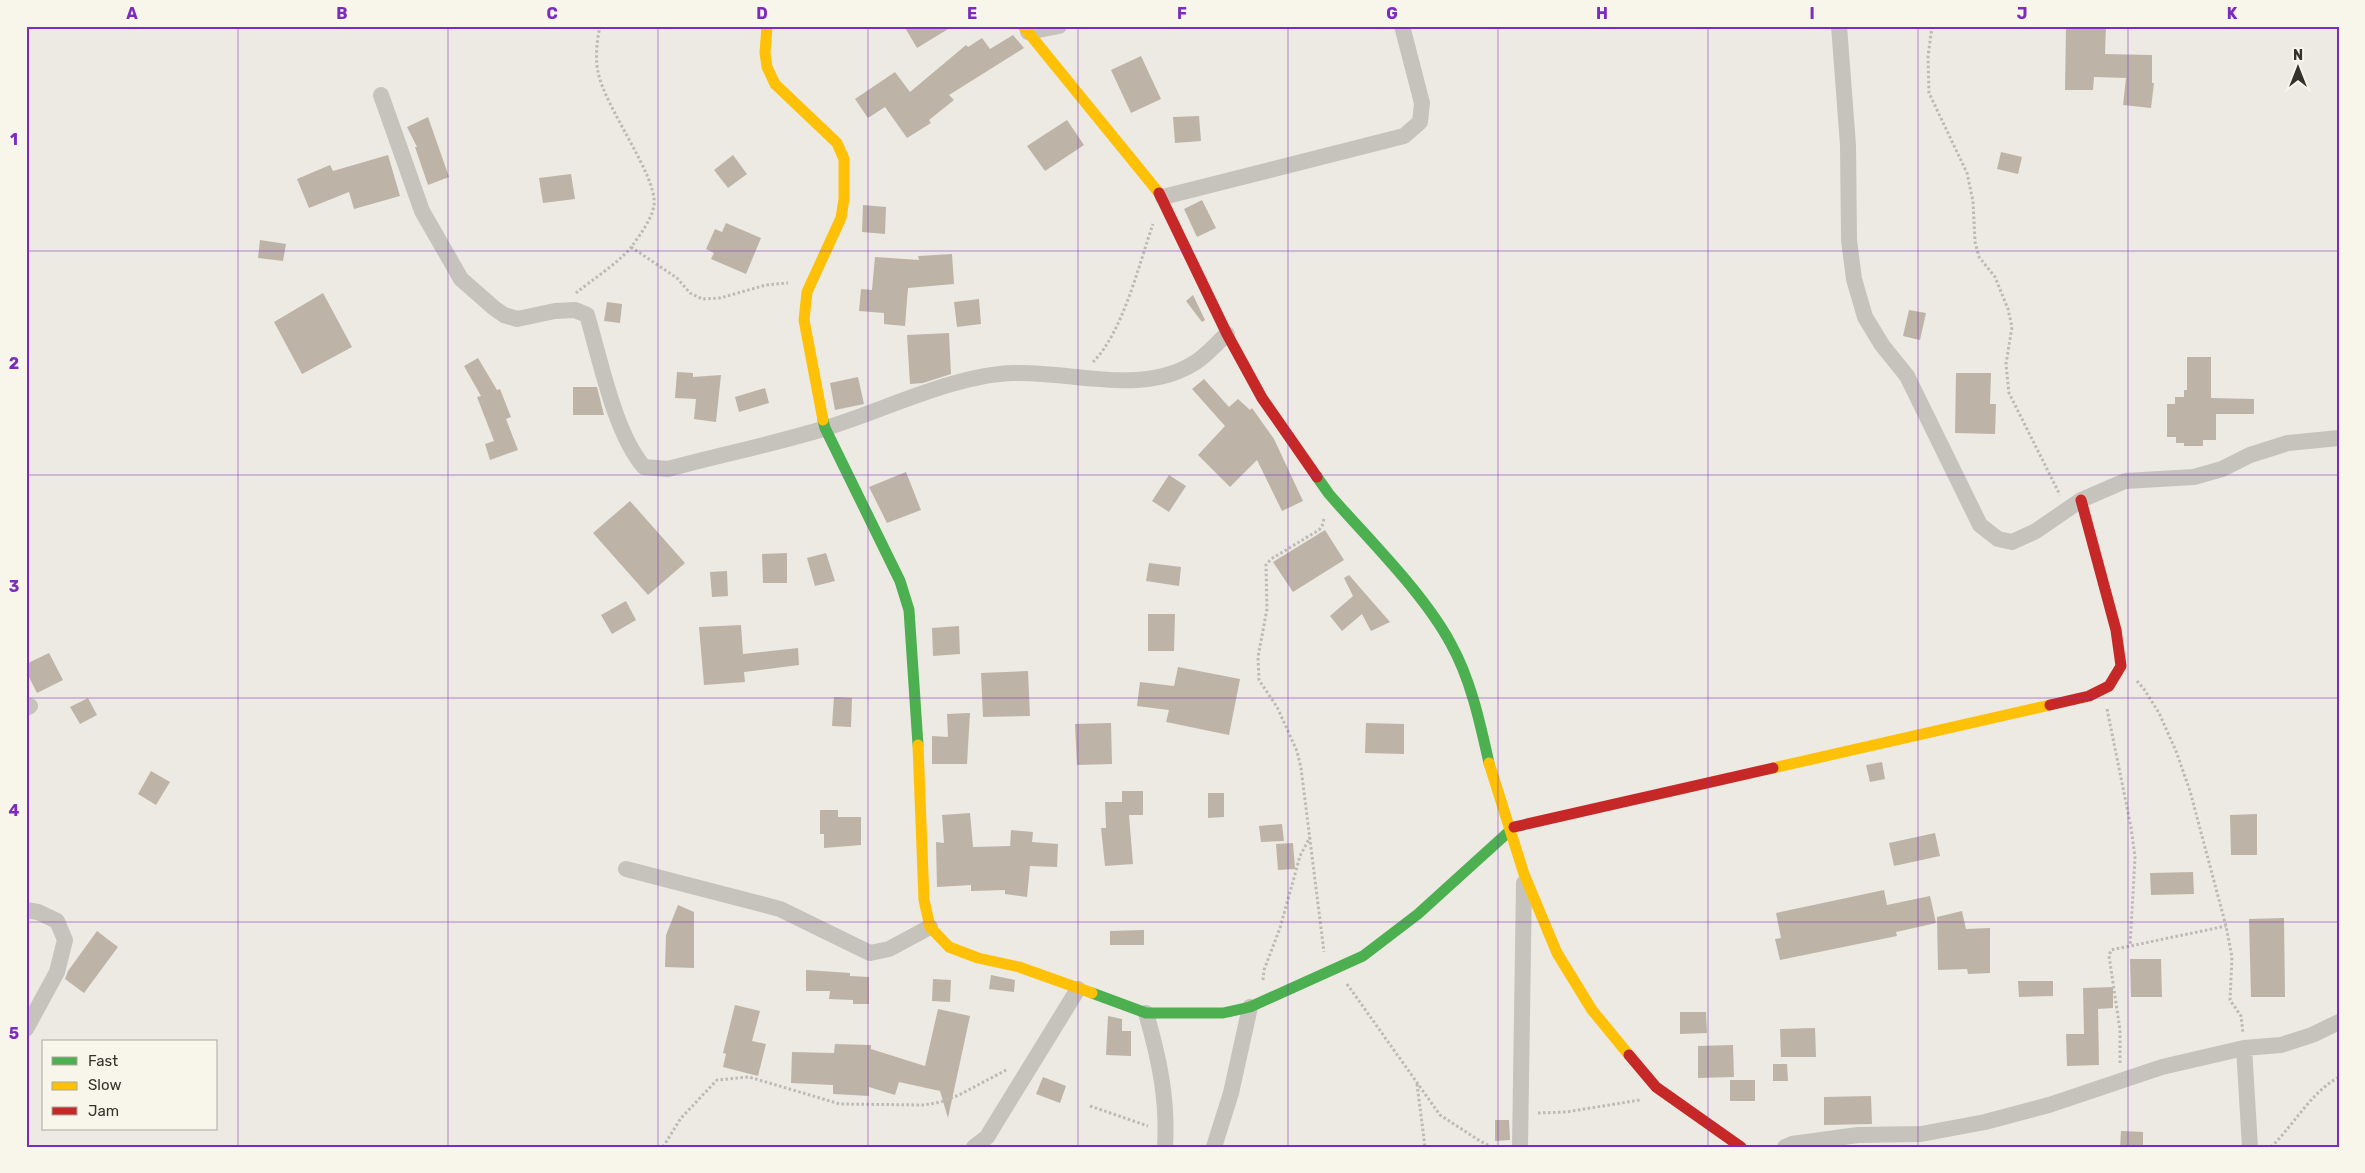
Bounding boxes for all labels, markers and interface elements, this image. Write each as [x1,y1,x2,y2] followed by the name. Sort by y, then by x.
[126,4,138,23] text: A
[336,4,348,23] text: B
[546,4,558,23] text: C
[756,4,768,23] text: D
[967,4,977,23] text: E
[1177,4,1187,23] text: F
[1386,4,1398,23] text: G
[1596,4,1608,23] text: H
[1809,4,1815,23] text: I
[2017,4,2027,23] text: J
[2227,4,2238,23] text: K
[2272,42,2322,92] north arrow
[2293,47,2303,64] text: N
[10,130,18,149] text: 1
[9,354,19,373] text: 2
[9,577,19,596] text: 3
[9,801,20,820] text: 4
[9,1024,19,1043] text: 5
[42,1040,218,1130] legend
[88,1052,118,1070] text: Fast
[88,1076,121,1094] text: Slow
[88,1102,119,1120] text: Jam

